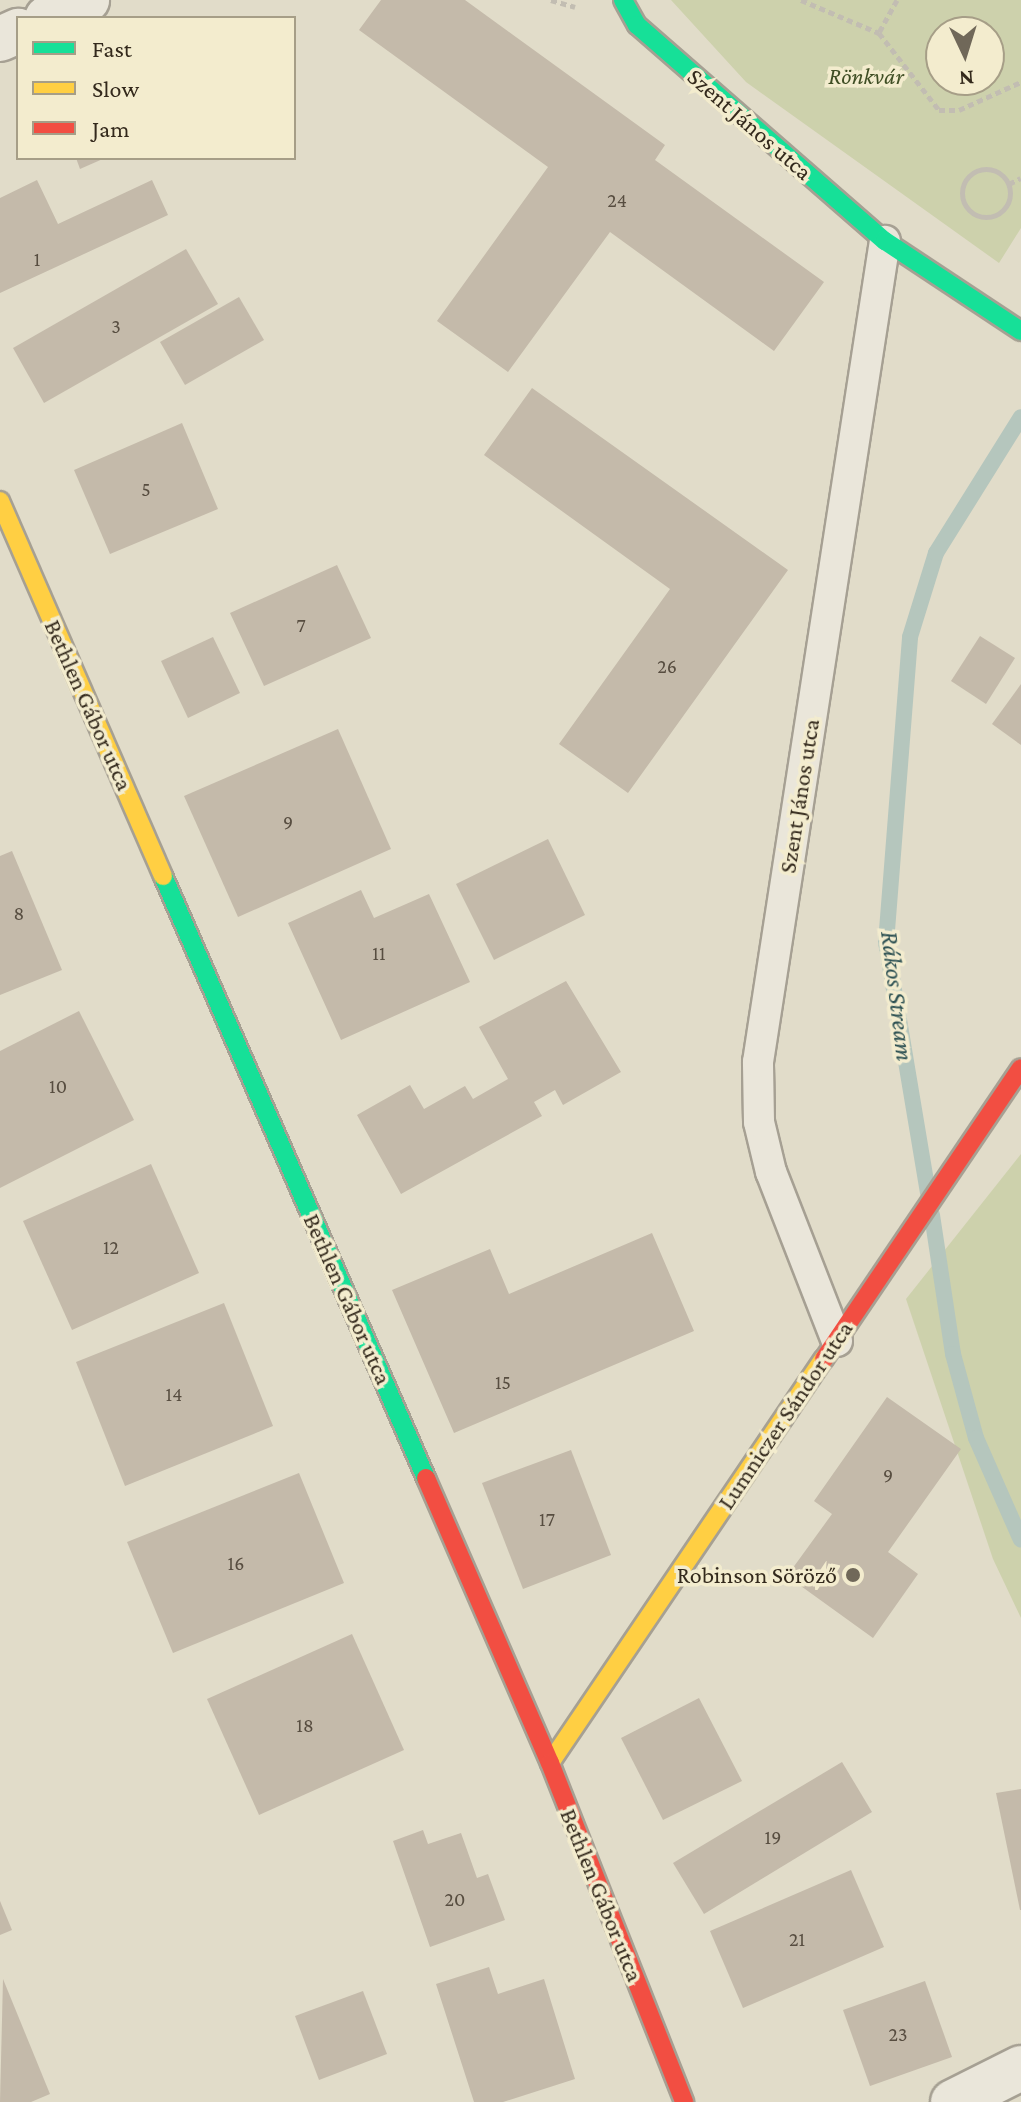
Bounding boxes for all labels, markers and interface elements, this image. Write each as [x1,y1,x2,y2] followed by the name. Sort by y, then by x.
[16,16,296,160] legend
[925,16,1005,96] north arrow
[92,35,132,62] text: Fast
[682,62,818,186] street label: Szent János utca
[828,62,904,90] park label: Rönkvár
[958,65,975,91] text: N
[92,75,139,102] text: Slow
[92,115,130,142] text: Jam
[607,188,627,212] house number: 24
[34,247,40,271] house number: 1
[111,314,121,338] house number: 3
[141,477,151,501] house number: 5
[296,613,306,637] house number: 7
[38,615,140,795] street label: Bethlen Gábor utca
[657,654,677,678] house number: 26
[773,717,825,875] street label: Szent János utca
[283,810,293,834] house number: 9
[14,901,24,925] house number: 8
[874,929,920,1063] water label: Rákos Stream
[372,941,386,965] house number: 11
[49,1074,67,1098] house number: 10
[297,1209,399,1389] street label: Bethlen Gábor utca
[103,1235,119,1259] house number: 12
[711,1315,859,1515] street label: Lumniczer Sándor utca
[495,1370,511,1394] house number: 15
[166,1382,182,1406] house number: 14
[883,1463,893,1487] house number: 9
[539,1507,555,1531] house number: 17
[228,1551,244,1575] house number: 16
[677,1561,837,1589] place label: Robinson Söröző
[844,1566,862,1584] marker: Robinson Söröző
[296,1713,314,1737] house number: 18
[554,1804,650,1986] street label: Bethlen Gábor utca
[765,1825,781,1849] house number: 19
[445,1887,465,1911] house number: 20
[789,1927,805,1951] house number: 21
[888,2022,908,2046] house number: 23

